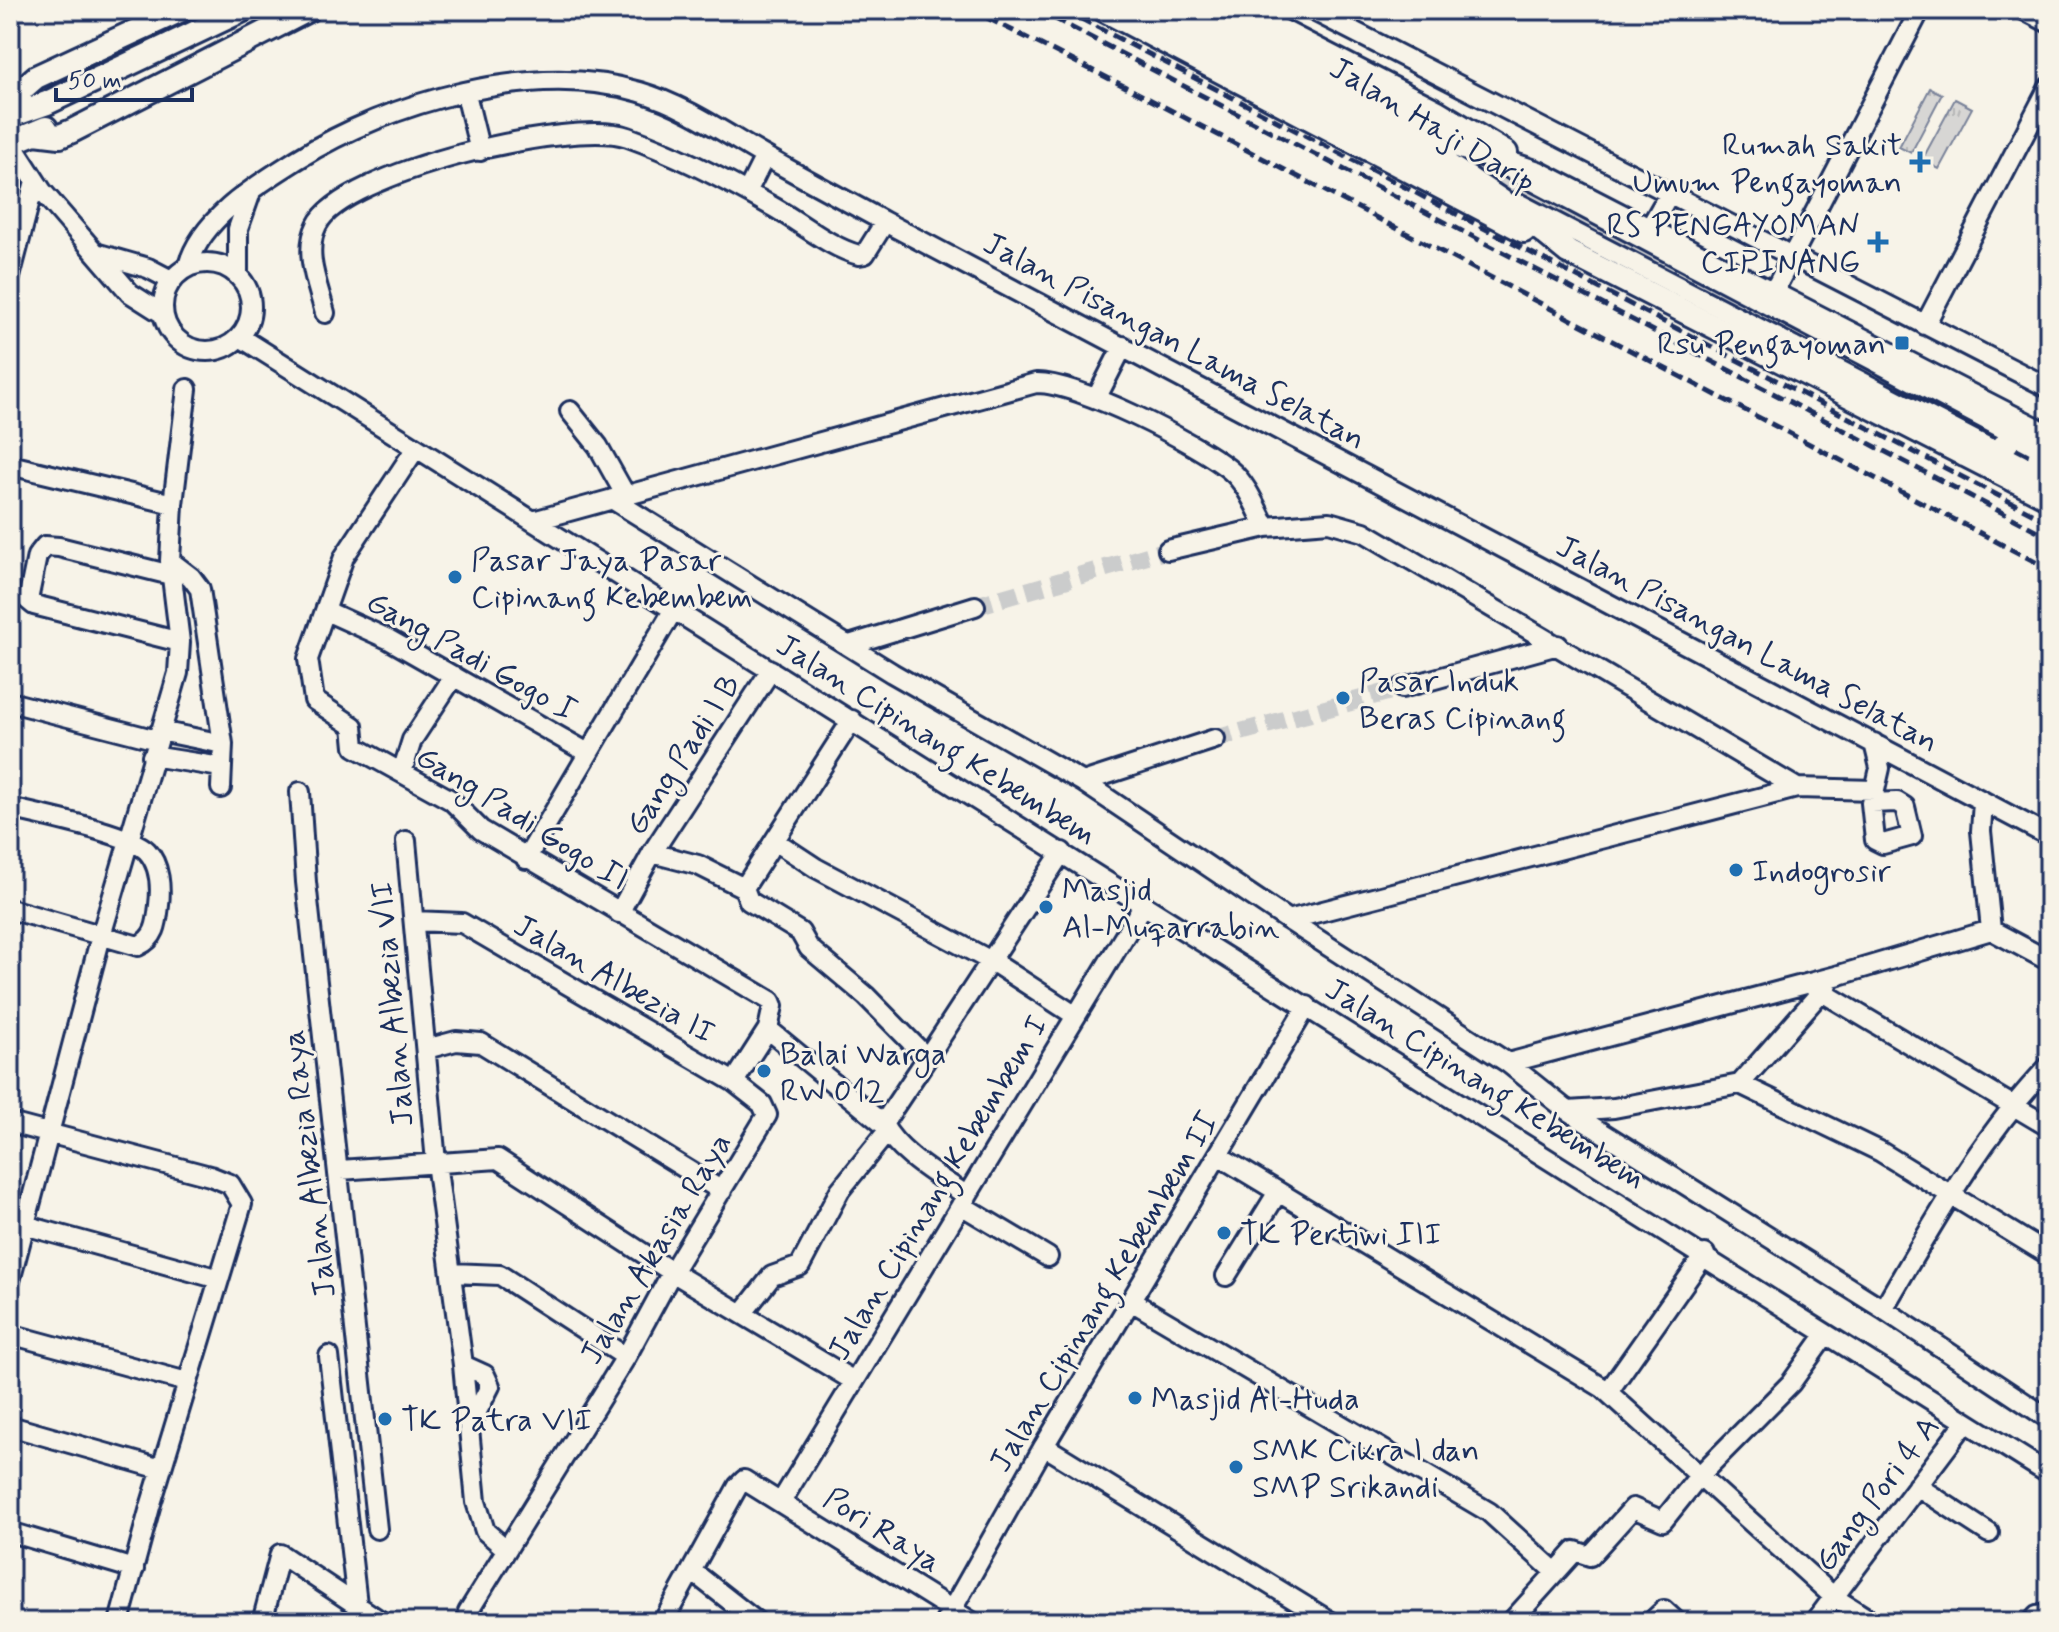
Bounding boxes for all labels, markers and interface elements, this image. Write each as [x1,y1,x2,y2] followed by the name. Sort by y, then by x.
[1321,48,1543,204] street label: Jalan Haji Darip
[56,52,192,102] scale bar
[68,66,122,97] text: 50 m
[1633,125,1902,207] place label: Rumah Sakit Umum Pengayoman
[1909,151,1931,173] marker: Rumah Sakit Umum Pengayoman
[1606,205,1860,284] place label: RS PENGAYOMAN CIPINANG
[976,223,1372,461] street label: Jalan Pisangan Lama Selatan
[1867,231,1889,253] marker: RS PENGAYOMAN CIPINANG
[1657,324,1886,369] place label: Rsu Pengayoman
[1893,334,1911,352] marker: Rsu Pengayoman
[1549,526,1945,764] street label: Jalan Pisangan Lama Selatan
[471,540,753,622] place label: Pasar Jaya Pasar Cipinang Kebembem
[446,568,464,586] marker: Pasar Jaya Pasar Cipinang Kebembem
[357,582,584,734] street label: Gang Padi Gogo I
[766,625,1104,859] street label: Jalan Cipinang Kebembem
[1359,661,1566,743] place label: Pasar Induk Beras Cipinang
[616,667,753,845] street label: Gang Padi I B
[1334,689,1352,707] marker: Pasar Induk Beras Cipinang
[406,736,637,903] street label: Gang Padi Gogo II
[1752,851,1892,895] place label: Indogrosir
[1727,861,1745,879] marker: Indogrosir
[1062,870,1280,949] place label: Masjid Al-Muqarrabin
[361,879,425,1128] street label: Jalan Albezia VII
[1037,898,1055,916] marker: Masjid Al-Muqarrabin
[506,905,722,1054] street label: Jalan Albezia II
[1315,969,1653,1203] street label: Jalan Cipinang Kebembem
[819,1008,1061,1370] street label: Jalan Cipinang Kebembem I
[273,1027,347,1300] street label: Jalan Albezia Raya
[780,1034,946,1113] place label: Balai Warga RW 012
[755,1062,773,1080] marker: Balai Warga RW 012
[980,1104,1232,1482] street label: Jalan Cipinang Kebembem II
[571,1126,742,1372] street label: Jalan Akasia Raya
[1240,1214,1441,1256] place label: TK Pertiwi III
[1215,1224,1233,1242] marker: TK Pertiwi III
[1151,1379,1360,1421] place label: Masjid Al-Huda
[1126,1389,1144,1407] marker: Masjid Al-Huda
[401,1400,592,1442] place label: TK Patra VII
[1805,1408,1952,1582] street label: Gang Pori 4 A
[376,1410,394,1428] marker: TK Patra VII
[1252,1430,1479,1509] place label: SMK Cikra I dan SMP Srikandi
[1227,1458,1245,1476] marker: SMK Cikra I dan SMP Srikandi
[815,1478,949,1583] street label: Pori Raya

